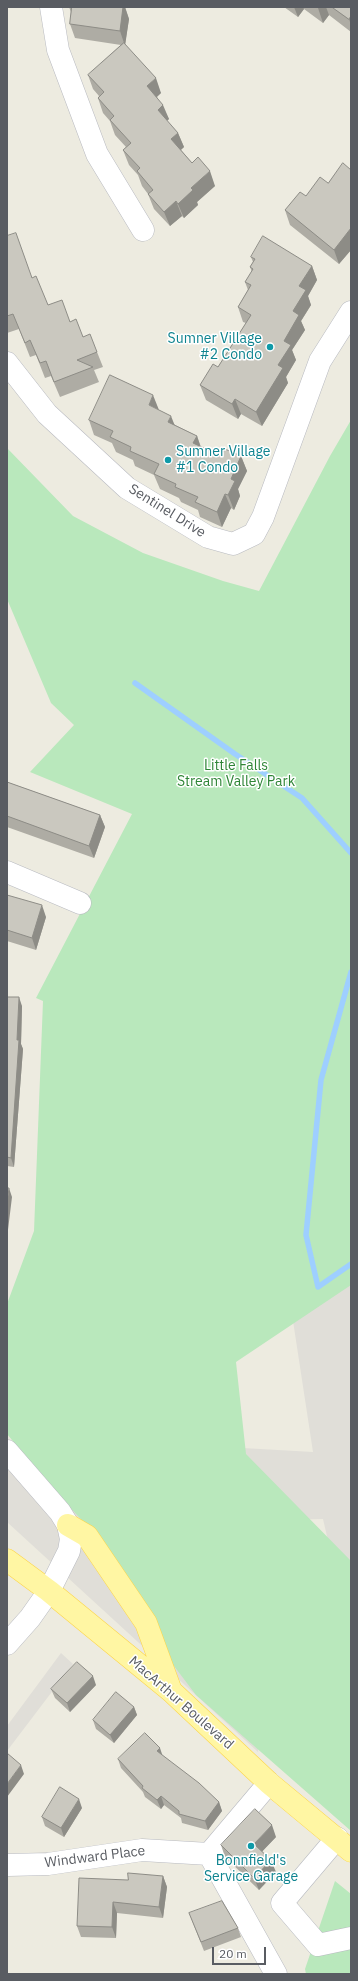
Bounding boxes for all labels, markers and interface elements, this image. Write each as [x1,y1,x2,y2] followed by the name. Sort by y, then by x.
[168,331,262,364] place label: Sumner Village #2 Condo
[265,342,275,352] marker: Sumner Village #2 Condo
[176,444,270,476] place label: Sumner Village #1 Condo
[163,455,173,465] marker: Sumner Village #1 Condo
[125,481,209,541] street label: Sentinel Drive
[177,758,295,790] park label: Little Falls Stream Valley Park
[125,1653,237,1753] street label: MacArthur Boulevard
[246,1841,256,1851] marker: Bonnfield's Service Garage
[44,1843,146,1871] street label: Windward Place
[204,1853,298,1886] place label: Bonnfield's Service Garage
[214,1939,268,1965] scale bar
[219,1946,247,1961] text: 20 m

